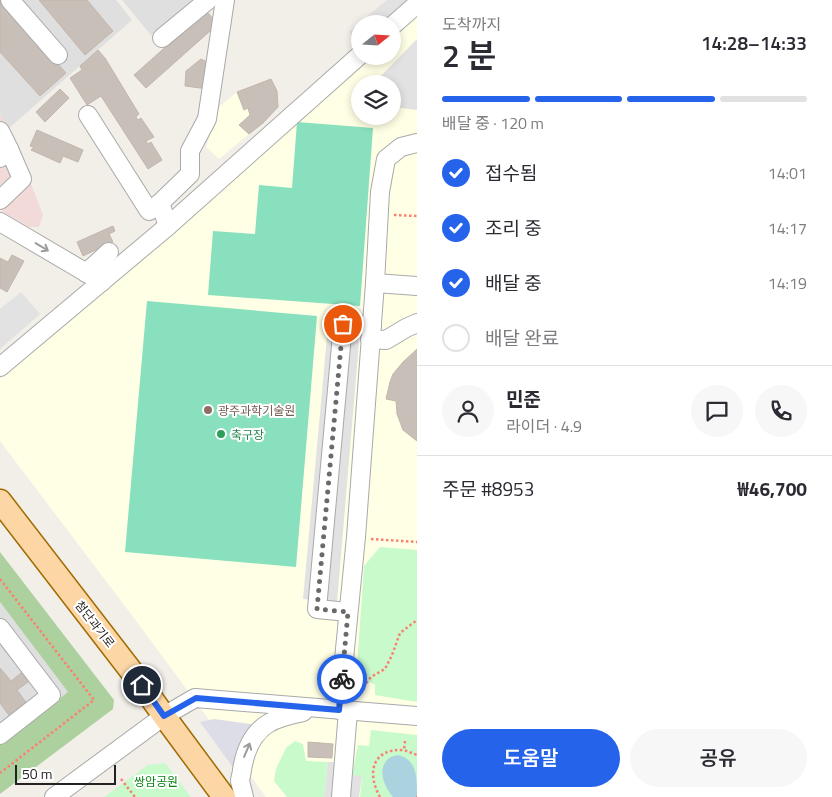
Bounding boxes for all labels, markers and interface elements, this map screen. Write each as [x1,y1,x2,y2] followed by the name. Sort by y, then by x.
[442,12,501,36] text: 도착까지
[351,15,401,65] north arrow
[351,15,401,125] map controls
[701,28,807,57] text: 14:28–14:33
[442,31,496,79] text: 2 분
[351,75,401,125] button: layers
[442,111,544,135] text: 배달 중 · 120 m
[485,158,537,187] text: 접수됨
[442,159,470,187] icon: check
[768,161,807,185] text: 14:01
[485,213,542,242] text: 조리 중
[442,214,470,242] icon: check
[768,216,807,240] text: 14:17
[34,243,49,253] one-way arrow
[485,268,542,297] text: 배달 중
[442,269,470,297] icon: check
[768,271,807,295] text: 14:19
[322,303,364,345] pin
[329,310,357,338] icon: bag
[485,323,559,352] text: 배달 완료
[506,384,541,413] text: 민준
[442,385,494,437] button: person
[691,385,743,437] button: chat
[755,385,807,437] button: phone
[218,401,295,420] place label: 광주과학기술원
[202,404,214,416] marker: 광주과학기술원
[506,414,582,438] text: 라이더 · 4.9
[231,425,264,444] place label: 축구장
[215,428,227,440] marker: 축구장
[442,474,534,503] text: 주문 #8953
[738,474,807,503] text: ₩46,700
[71,596,119,652] street label: 첨단과기로
[317,654,367,704] courier
[121,664,163,706] pin
[328,665,356,693] icon: bike
[128,671,156,699] icon: home
[442,729,620,787] button: 도움말
[630,729,807,787] button: 공유
[243,743,253,758] one-way arrow
[15,762,116,785] scale bar
[22,763,52,784] text: 50 m
[134,772,178,791] park label: 쌍암공원

